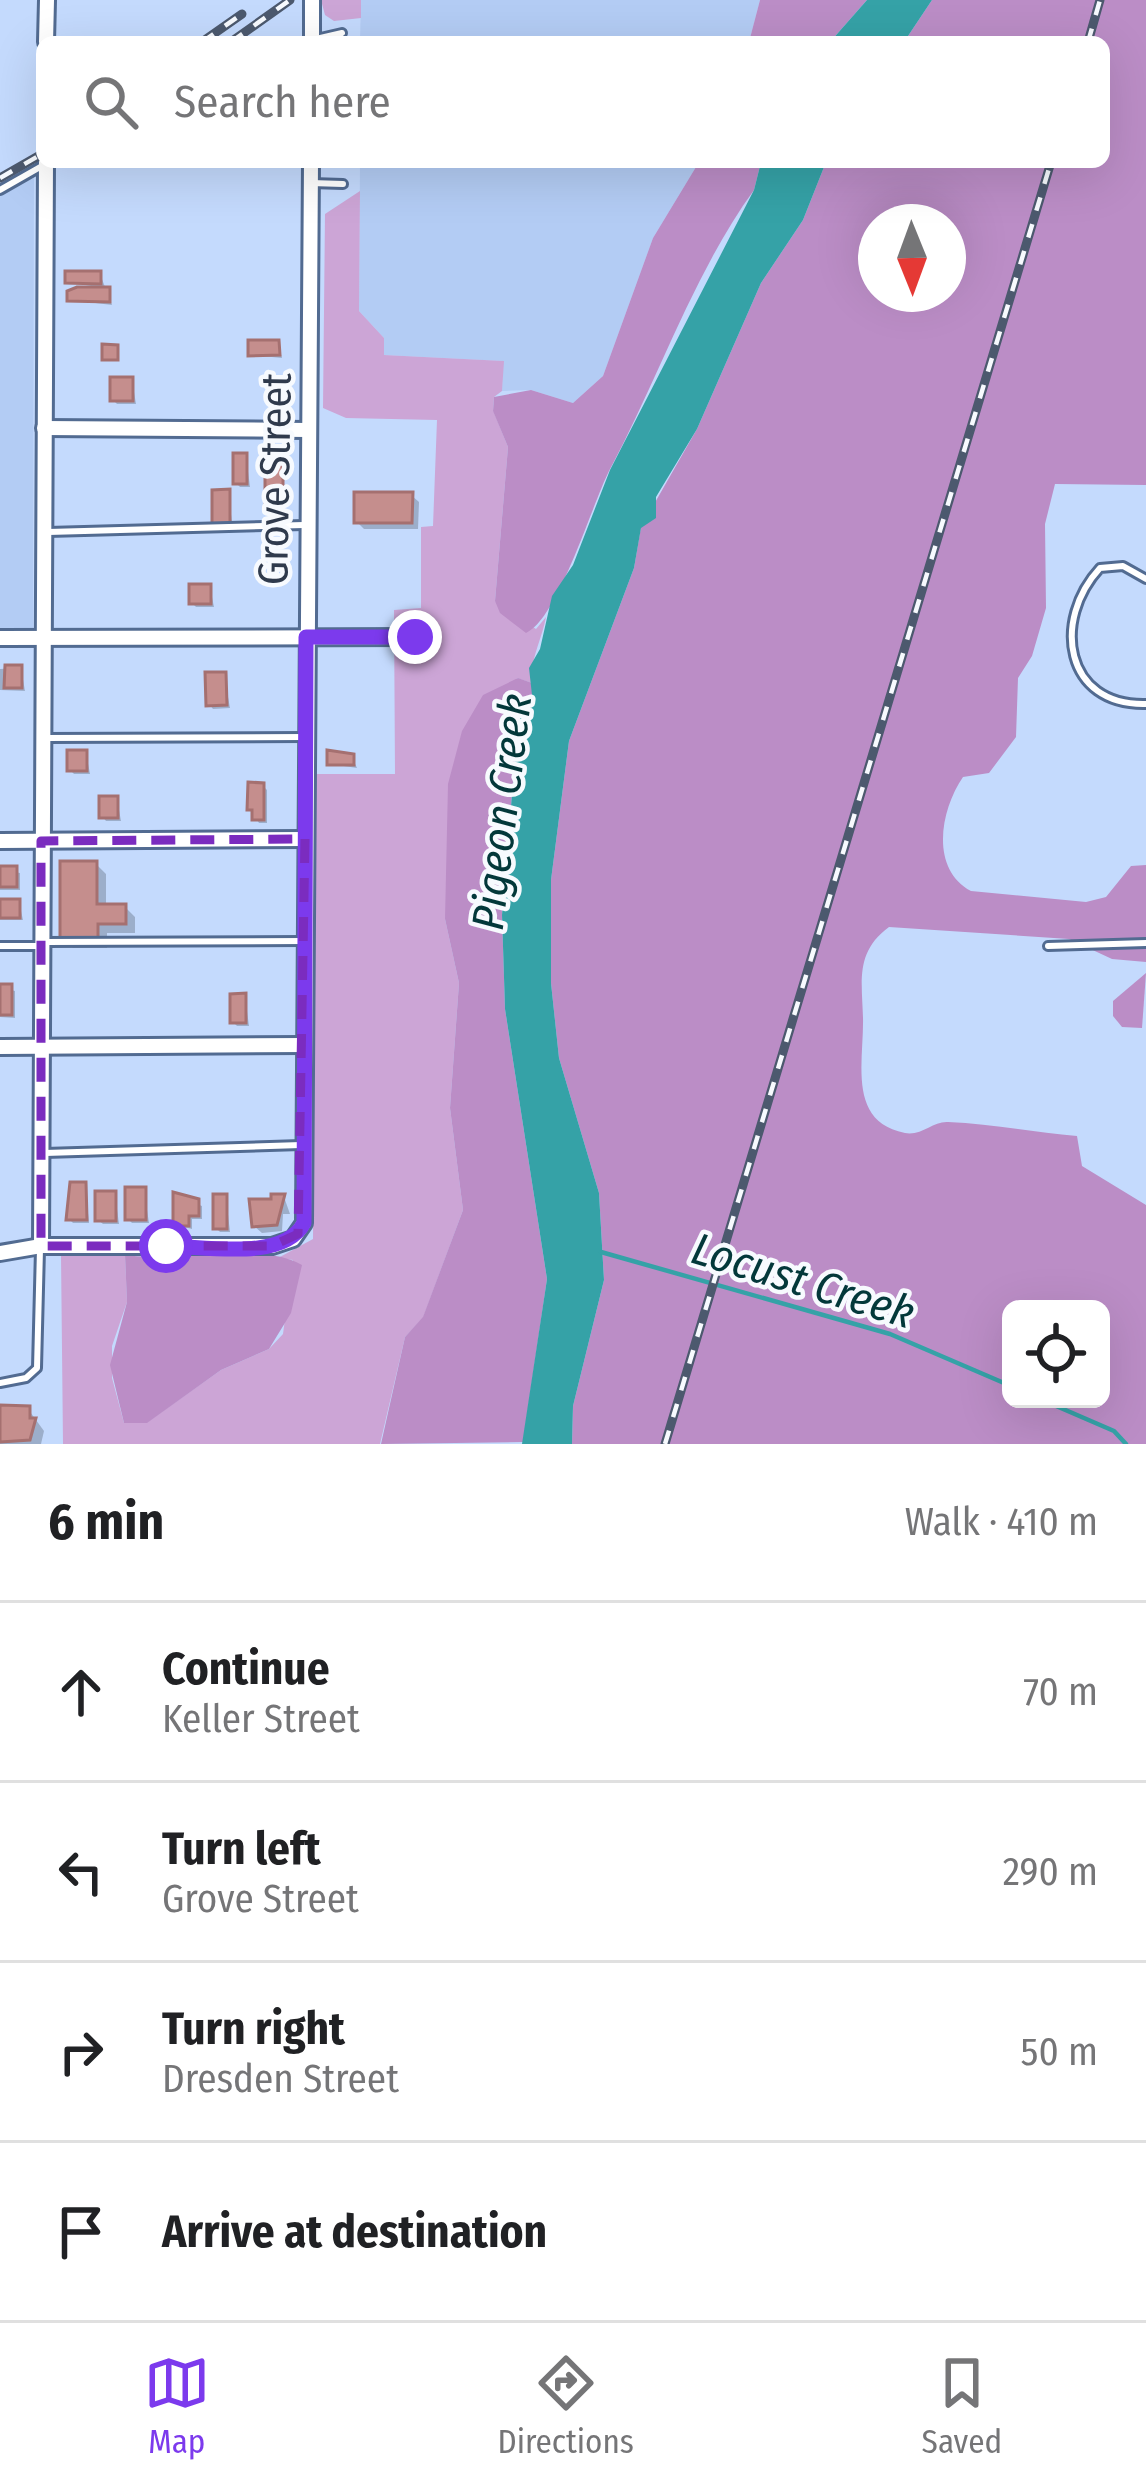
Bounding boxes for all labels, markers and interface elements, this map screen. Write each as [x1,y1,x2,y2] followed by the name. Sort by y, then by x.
[36,36,1110,168] search box
[78,69,144,135] icon: search
[174,75,391,129] text: Search here
[858,204,966,312] north arrow
[248,372,302,585] street label: Grove Street
[388,610,442,664] route end
[461,691,543,933] water label: Pigeon Creek
[139,1219,193,1273] route start
[685,1222,921,1340] water label: Locust Creek
[1002,1300,1110,1408] map controls
[1002,1300,1110,1408] button: locate
[48,1491,164,1553] text: 6 min
[905,1499,1098,1545] text: Walk · 410 m
[162,1642,330,1696] text: Continue
[48,1659,114,1725] icon: ahead
[1023,1669,1098,1715] text: 70 m
[162,1696,360,1742] text: Keller Street
[162,1822,321,1876] text: Turn left
[48,1839,114,1905] icon: left
[1003,1849,1098,1895] text: 290 m
[162,1876,359,1922] text: Grove Street
[162,2002,345,2056] text: Turn right
[48,2019,114,2085] icon: right
[1021,2029,1098,2075] text: 50 m
[162,2056,399,2102] text: Dresden Street
[48,2199,114,2265] icon: arrive
[162,2205,547,2259] text: Arrive at destination
[144,2350,210,2462] tab: Map
[497,2350,634,2462] tab: Directions
[922,2350,1002,2462] tab: Saved

